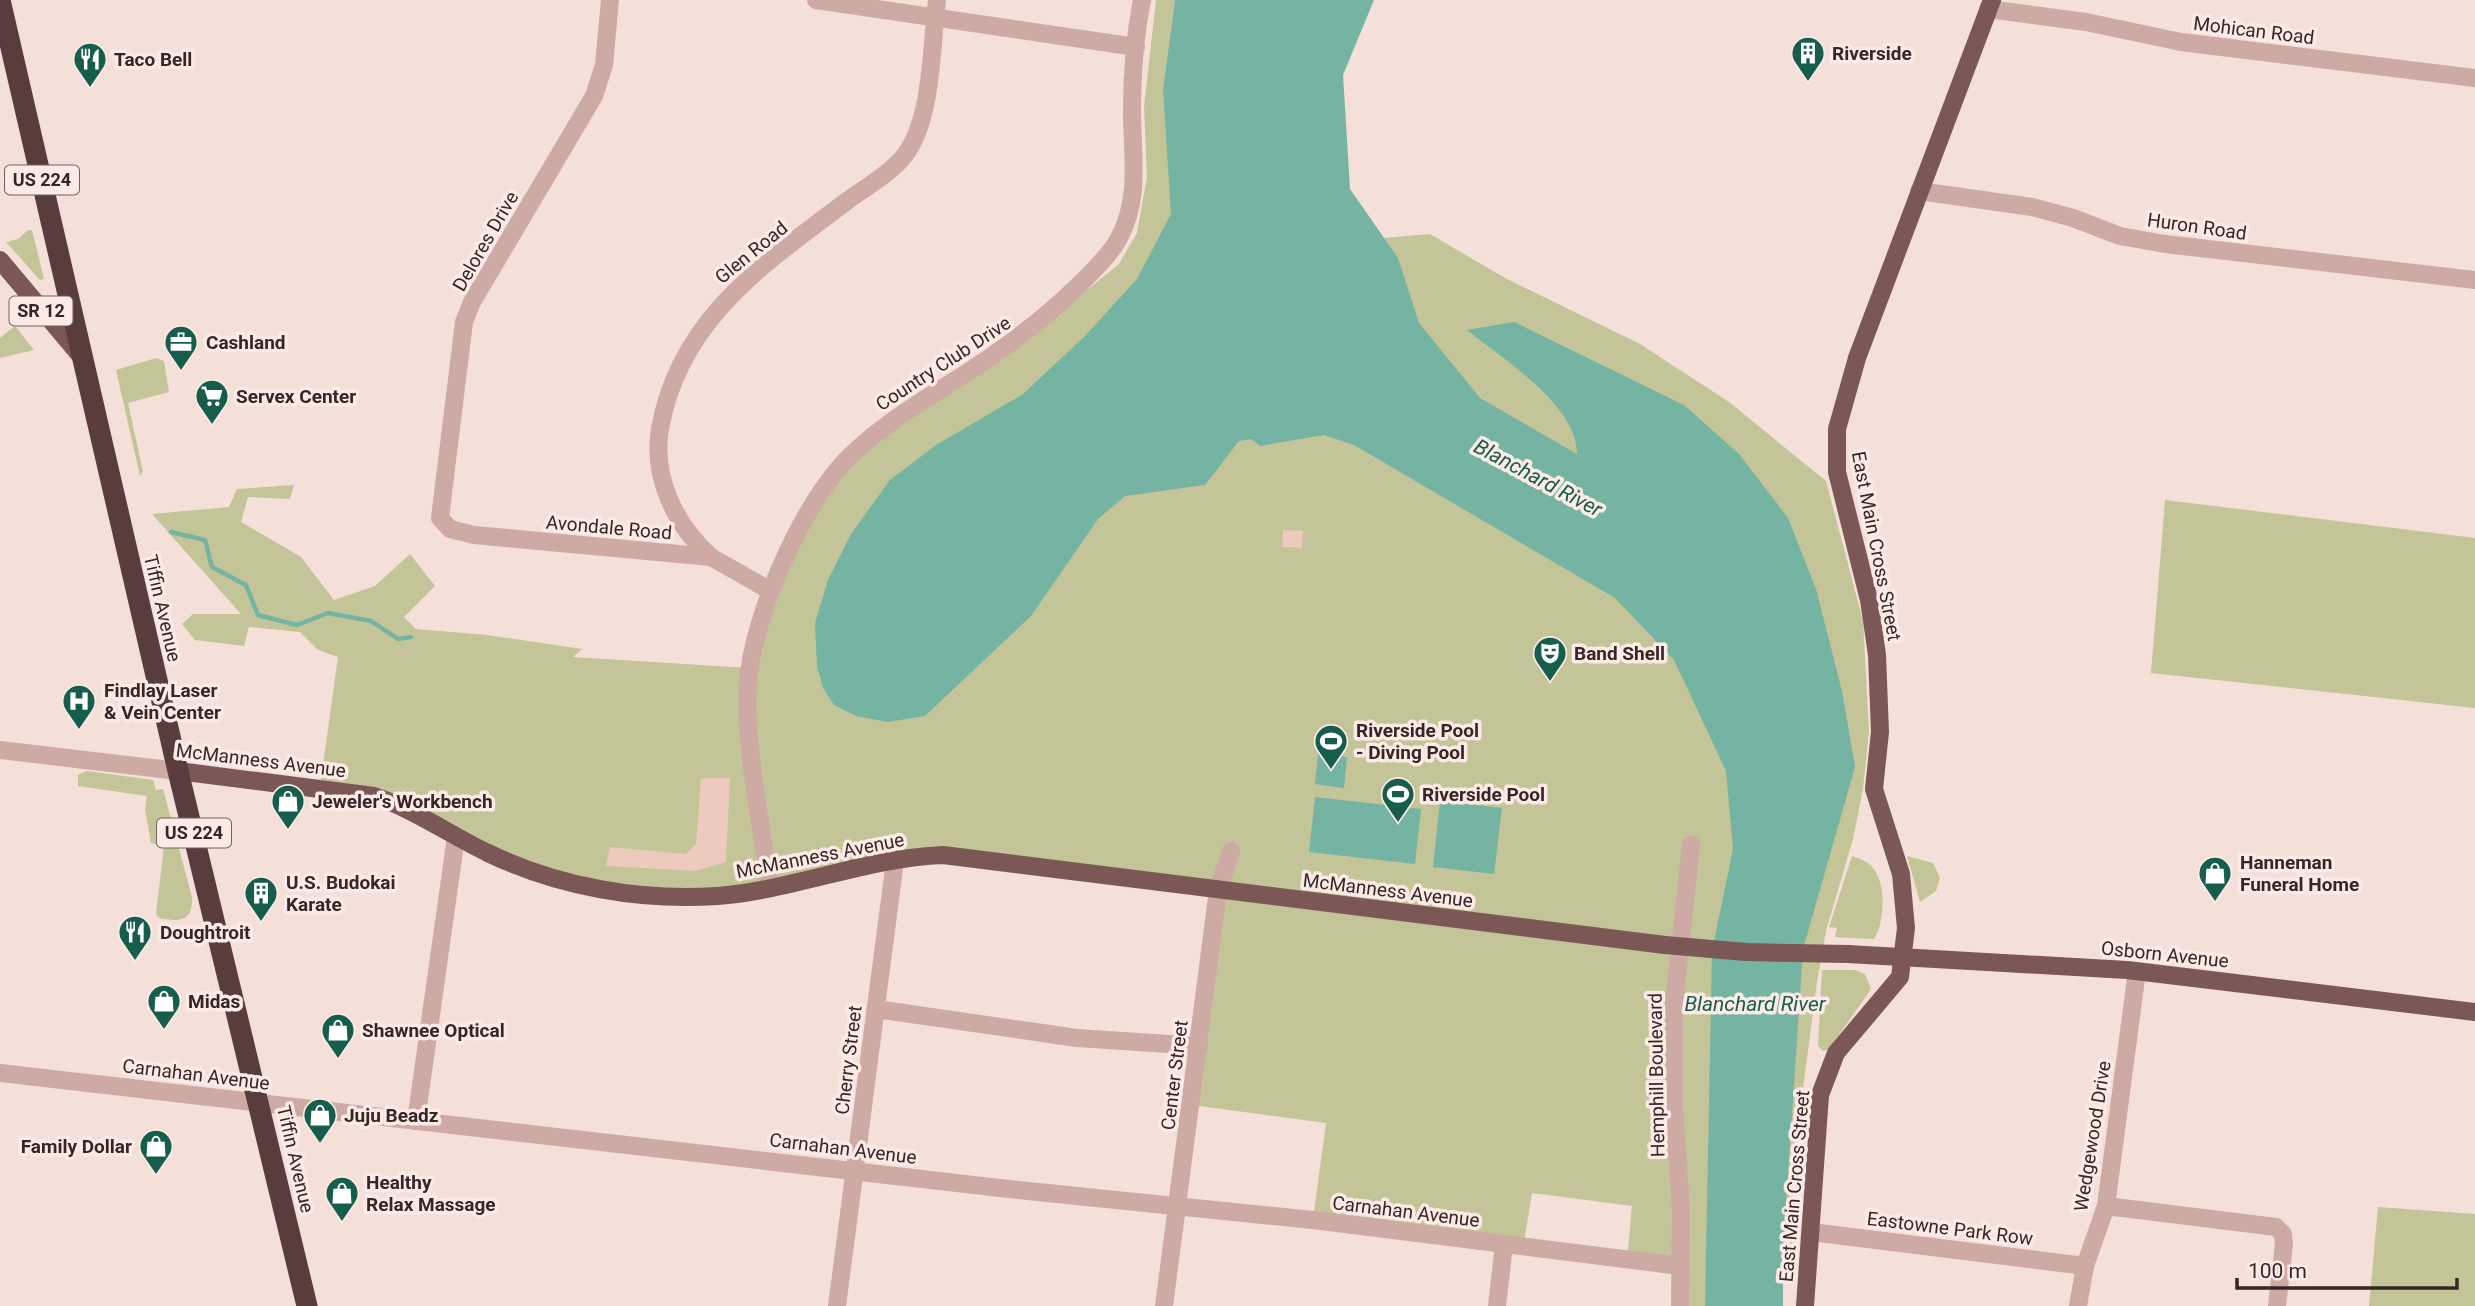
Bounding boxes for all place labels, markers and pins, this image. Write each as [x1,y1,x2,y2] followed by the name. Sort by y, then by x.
[1789,34,1827,83] building icon: Riverside
[71,40,109,89] restaurant icon: Taco Bell
[1832,42,1912,65] place label: Riverside
[114,48,192,71] place label: Taco Bell
[162,323,200,372] office icon: Cashland
[206,331,286,354] place label: Cashland
[193,377,231,426] supermarket icon: Servex Center
[236,385,356,408] place label: Servex Center
[1531,634,1569,683] theatre icon: Band Shell
[1574,642,1665,665] place label: Band Shell
[104,679,221,724] place label: Findlay Laser & Vein Center
[60,682,98,731] hospital icon: Findlay Laser & Vein Center
[1356,719,1479,764] place label: Riverside Pool - Diving Pool
[1312,722,1350,771] sports icon: Riverside Pool - Diving Pool
[1379,775,1417,824] sports icon: Riverside Pool
[269,782,307,831] shop icon: Jeweler's Workbench
[1422,783,1545,806] place label: Riverside Pool
[312,790,493,813] place label: Jeweler's Workbench
[2240,851,2359,896] place label: Hanneman Funeral Home
[2196,854,2234,903] shop icon: Hanneman Funeral Home
[286,871,396,916] place label: U.S. Budokai Karate
[242,874,280,923] building icon: U.S. Budokai Karate
[116,913,154,962] restaurant icon: Doughtroit
[160,921,251,944] place label: Doughtroit
[145,982,183,1031] shop icon: Midas
[188,990,241,1013] place label: Midas
[319,1011,357,1060] shop icon: Shawnee Optical
[362,1019,505,1042] place label: Shawnee Optical
[301,1096,339,1145] shop icon: Juju Beadz
[344,1104,439,1127] place label: Juju Beadz
[137,1127,175,1176] shop icon: Family Dollar
[21,1135,132,1158] place label: Family Dollar
[366,1171,496,1216] place label: Healthy Relax Massage
[323,1174,361,1223] shop icon: Healthy Relax Massage

